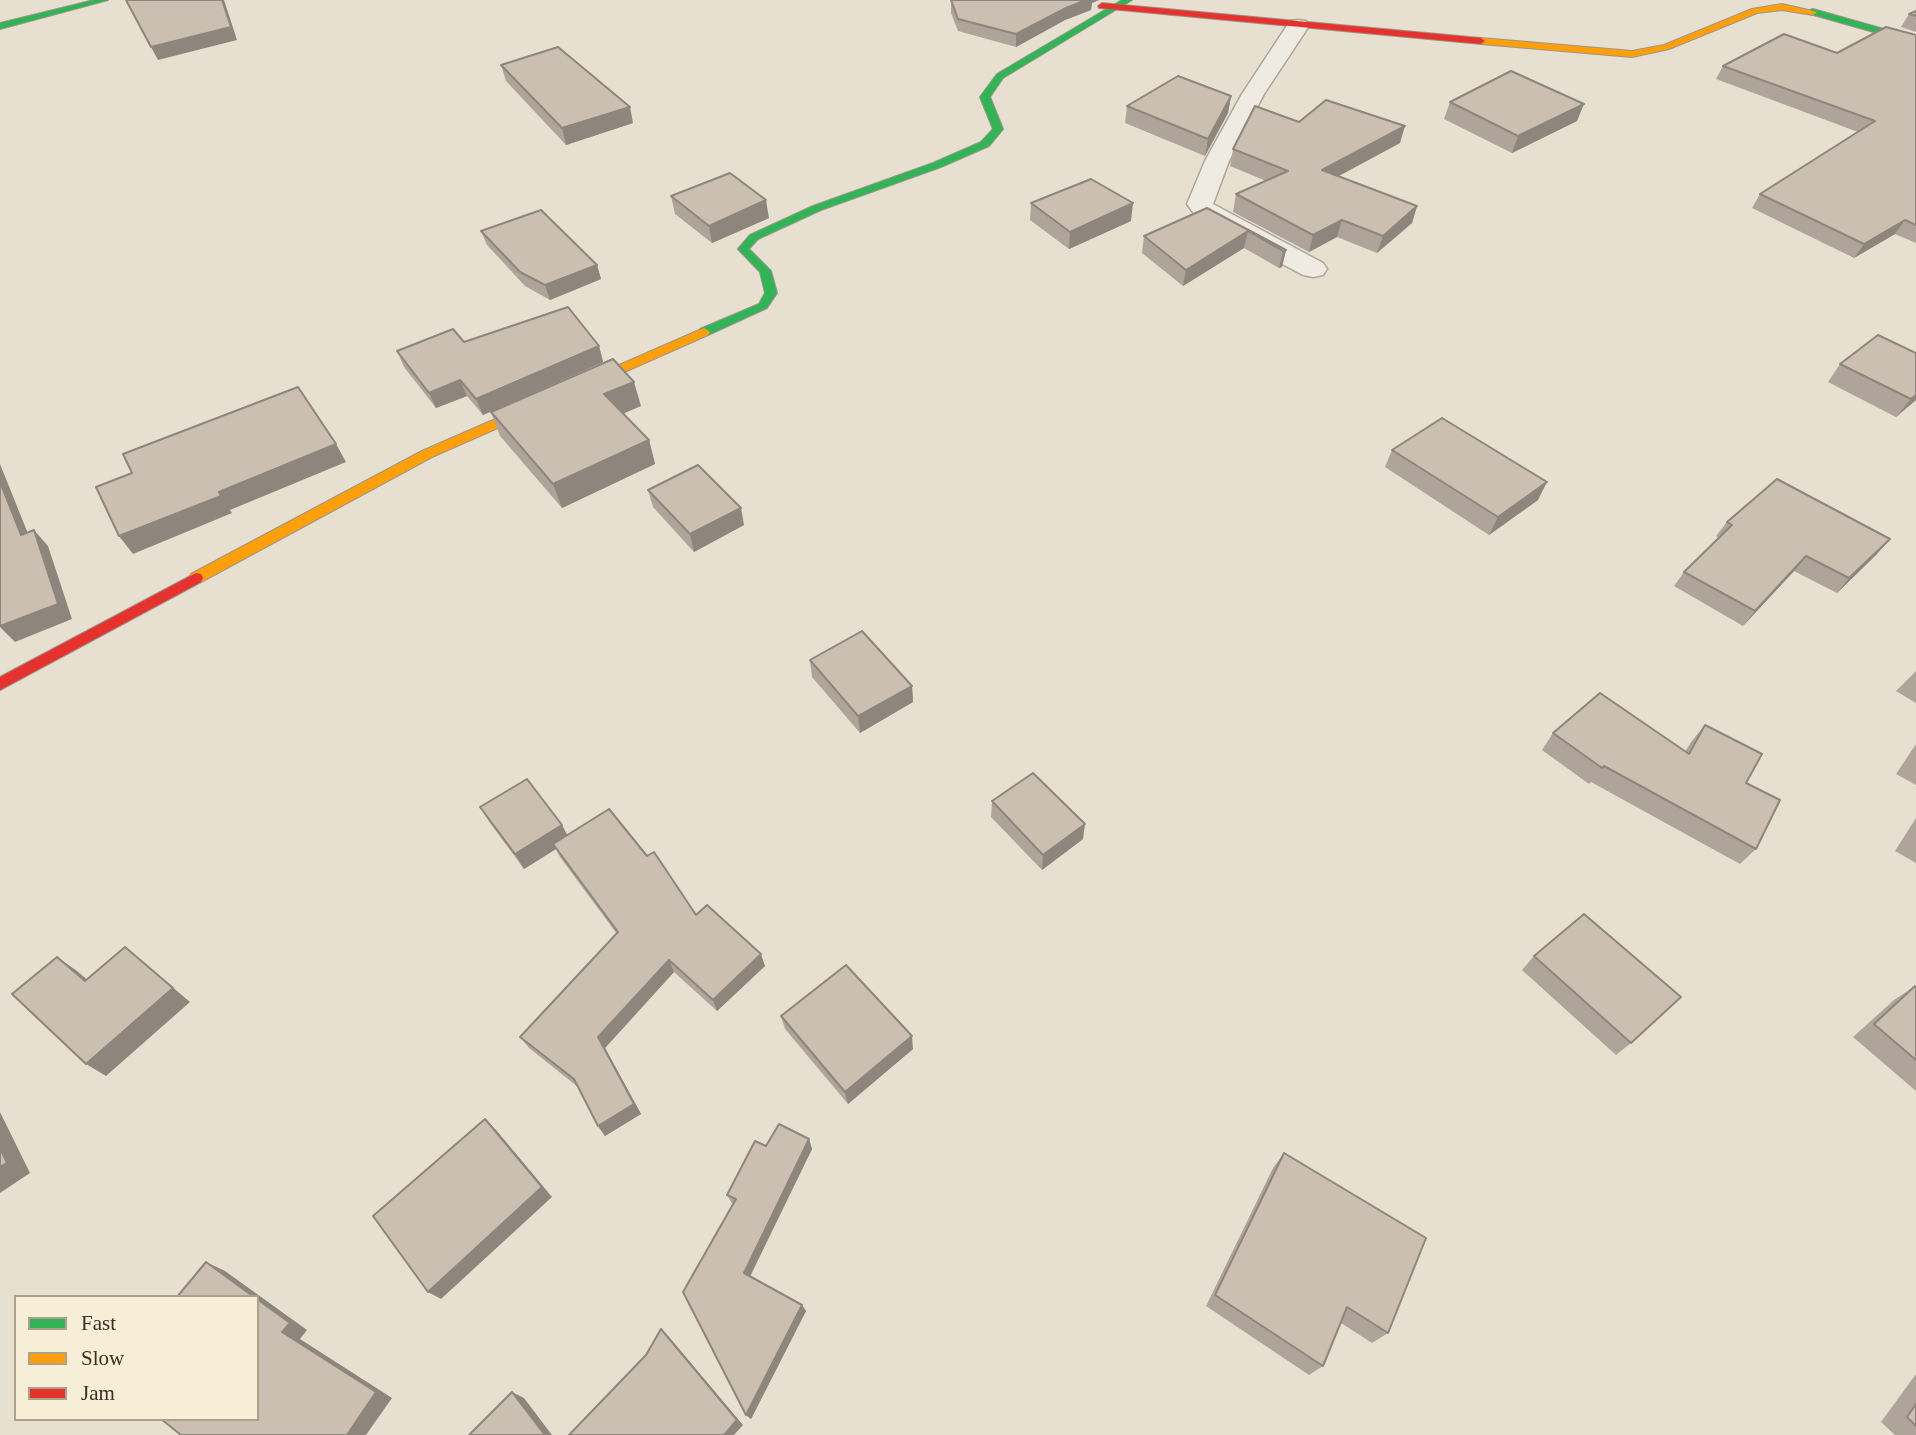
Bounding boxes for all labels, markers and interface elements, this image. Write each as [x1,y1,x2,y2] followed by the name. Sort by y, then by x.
[14,1295,259,1421] legend
[81,1311,116,1335] text: Fast
[81,1346,124,1370] text: Slow
[81,1381,115,1405] text: Jam

